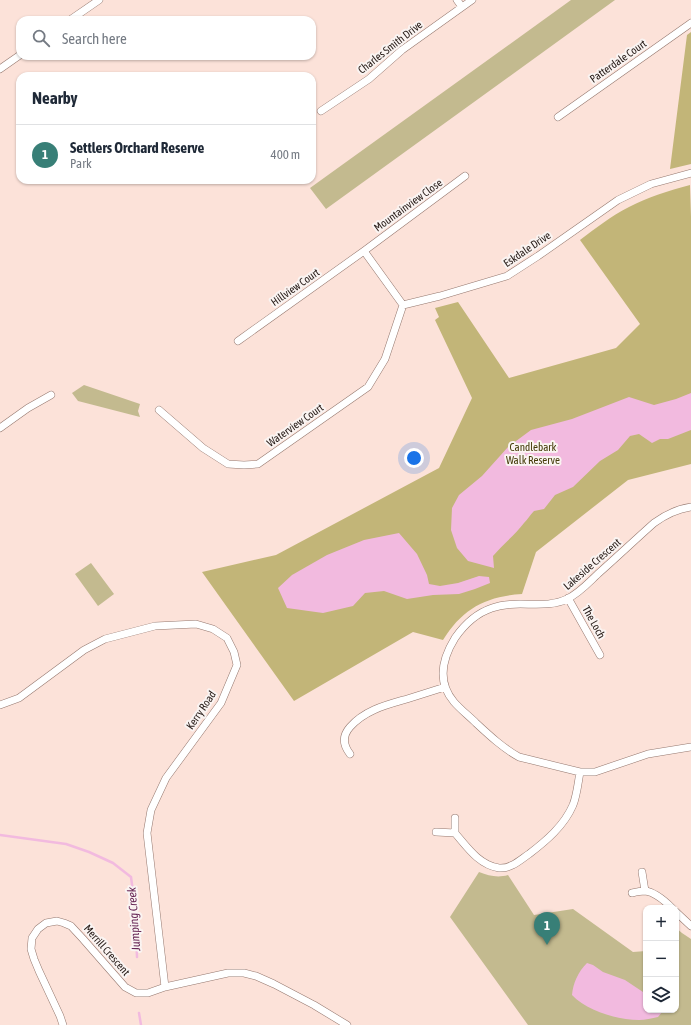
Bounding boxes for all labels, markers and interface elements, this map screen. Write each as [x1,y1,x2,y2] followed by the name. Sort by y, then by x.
[16,16,316,60] search box
[355,18,425,76] street label: Charles Smith Drive
[30,27,52,49] icon: search
[62,30,127,47] text: Search here
[587,37,649,85] street label: Patterdale Court
[32,88,78,108] text: Nearby
[70,139,204,156] text: Settlers Orchard Reserve
[42,147,48,162] text: 1
[271,147,300,162] text: 400 m
[70,156,92,171] text: Park
[372,176,444,234] street label: Mountainview Close
[501,229,553,269] street label: Eskdale Drive
[268,266,322,308] street label: Hillview Court
[265,401,325,449] street label: Waterview Court
[506,441,560,466] park label: Candlebark Walk Reserve
[404,448,424,468] your location
[561,536,623,592] street label: Lakeside Crescent
[580,604,608,640] street label: The Loch
[184,689,218,731] street label: Kerry Road
[125,886,143,953] water label: Jumping Creek
[643,905,679,1013] map controls
[643,905,679,941] button: +
[534,912,560,945] pin: 1
[82,922,132,978] street label: Merrill Crescent
[643,941,679,977] button: −
[643,977,679,1013] button: layers

